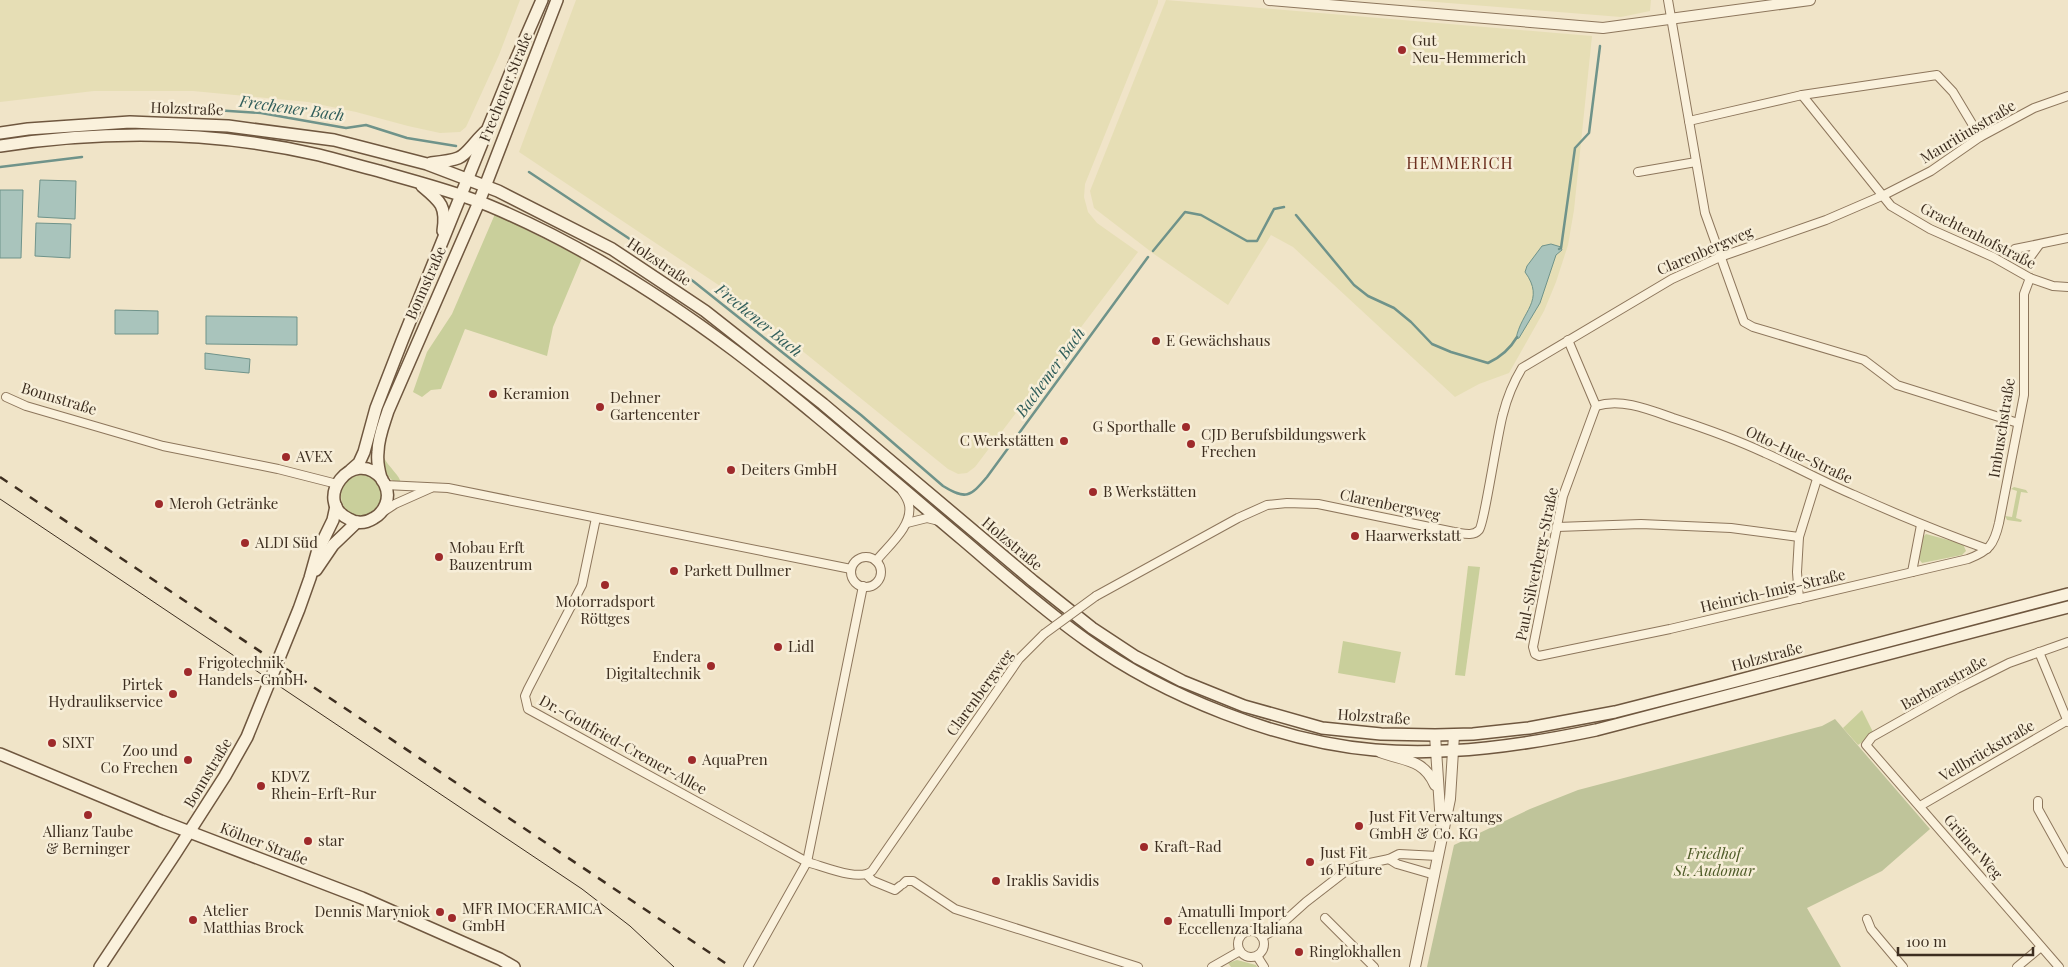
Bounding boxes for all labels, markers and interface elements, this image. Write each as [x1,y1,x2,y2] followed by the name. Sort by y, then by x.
[474,29,536,144] street label: Frechener Straße
[1412,30,1526,67] place label: Gut Neu-Hemmerich
[1396,44,1408,56] marker: Gut Neu-Hemmerich
[237,90,346,125] water label: Frechener Bach
[1916,95,2019,167] street label: Mauritiusstraße
[150,97,224,119] street label: Holzstraße
[1406,152,1514,173] district label: HEMMERICH
[1917,197,2040,273] street label: Grachtenhofstraße
[1654,221,1756,279] street label: Clarenbergweg
[624,232,695,290] street label: Holzstraße
[400,243,450,322] street label: Bonnstraße
[711,278,807,361] water label: Frechener Bach
[1010,323,1089,421] water label: Bachemer Bach
[1166,330,1270,350] place label: E Gewächshaus
[1150,335,1162,347] marker: E Gewächshaus
[1983,376,2019,479] street label: Imbuschstraße
[19,377,100,419] street label: Bonnstraße
[503,383,569,403] place label: Keramion
[610,387,700,424] place label: Dehner Gartencenter
[487,388,499,400] marker: Keramion
[594,401,606,413] marker: Dehner Gartencenter
[1092,416,1176,436] place label: G Sporthalle
[1180,421,1192,433] marker: G Sporthalle
[1743,421,1856,488] street label: Otto-Hue-Straße
[1201,424,1367,461] place label: CJD Berufsbildungswerk Frechen
[960,430,1054,450] place label: C Werkstätten
[1058,435,1070,447] marker: C Werkstätten
[1185,438,1197,450] marker: CJD Berufsbildungswerk Frechen
[295,446,333,466] place label: AVEX
[280,451,292,463] marker: AVEX
[741,459,837,479] place label: Deiters GmbH
[725,464,737,476] marker: Deiters GmbH
[1103,481,1196,501] place label: B Werkstätten
[1338,484,1442,524] street label: Clarenbergweg
[1510,485,1562,642] street label: Paul-Silverberg-Straße
[1087,486,1099,498] marker: B Werkstätten
[169,493,278,513] place label: Meroh Getränke
[153,498,165,510] marker: Meroh Getränke
[978,512,1047,574] street label: Holzstraße
[1365,525,1462,545] place label: Haarwerkstatt
[1349,530,1361,542] marker: Haarwerkstatt
[254,532,318,552] place label: ALDI Süd
[239,537,251,549] marker: ALDI Süd
[449,537,533,574] place label: Mobau Erft Bauzentrum
[433,551,445,563] marker: Mobau Erft Bauzentrum
[684,560,791,580] place label: Parkett Dullmer
[1698,564,1847,616] street label: Heinrich-Imig-Straße
[668,565,680,577] marker: Parkett Dullmer
[599,579,611,591] marker: Motorradsport Röttges
[555,591,656,628] place label: Motorradsport Röttges
[788,636,814,656] place label: Lidl
[1729,637,1805,675] street label: Holzstraße
[772,641,784,653] marker: Lidl
[941,645,1017,740] street label: Clarenbergweg
[606,646,702,683] place label: Endera Digitaltechnik
[1897,650,1990,714] street label: Barbarastraße
[198,652,304,689] place label: Frigotechnik Handels-GmbH
[705,660,717,672] marker: Endera Digitaltechnik
[182,666,194,678] marker: Frigotechnik Handels-GmbH
[48,674,164,711] place label: Pirtek Hydraulikservice
[167,688,179,700] marker: Pirtek Hydraulikservice
[536,690,711,799] street label: Dr.-Gottfried-Cremer-Allee
[1337,703,1411,729] street label: Holzstraße
[1934,715,2038,786] street label: Vellbrückstraße
[62,732,94,752] place label: SIXT
[178,734,236,811] street label: Bonnstraße
[46,737,58,749] marker: SIXT
[101,740,178,777] place label: Zoo und Co Frechen
[701,749,768,769] place label: AquaPren
[182,754,194,766] marker: Zoo und Co Frechen
[686,754,698,766] marker: AquaPren
[271,766,377,803] place label: KDVZ Rhein-Erft-Rur
[255,780,267,792] marker: KDVZ Rhein-Erft-Rur
[1368,806,1503,843] place label: Just Fit Verwaltungs GmbH & Co. KG
[82,809,94,821] marker: Allianz Taube & Berninger
[1940,810,2008,883] street label: Grüner Weg
[217,817,311,869] street label: Kölner Straße
[1353,820,1365,832] marker: Just Fit Verwaltungs GmbH & Co. KG
[42,821,133,858] place label: Allianz Taube & Berninger
[318,830,344,850] place label: star
[302,835,314,847] marker: star
[1154,836,1222,856] place label: Kraft-Rad
[1138,841,1150,853] marker: Kraft-Rad
[1319,842,1382,879] place label: Just Fit 16 Future
[1673,843,1755,880] park label: Friedhof St. Audomar
[1304,856,1316,868] marker: Just Fit 16 Future
[1006,870,1099,890] place label: Iraklis Savidis
[990,875,1002,887] marker: Iraklis Savidis
[462,898,603,935] place label: MFR IMOCERAMICA GmbH
[202,900,305,937] place label: Atelier Matthias Brock
[314,901,431,921] place label: Dennis Maryniok
[1177,901,1303,938] place label: Amatulli Import Eccellenza Italiana
[434,906,446,918] marker: Dennis Maryniok
[446,912,458,924] marker: MFR IMOCERAMICA GmbH
[187,914,199,926] marker: Atelier Matthias Brock
[1162,915,1174,927] marker: Amatulli Import Eccellenza Italiana
[1898,924,2033,956] scale bar
[1906,931,1947,951] text: 100 m
[1309,941,1401,961] place label: Ringlokhallen
[1293,946,1305,958] marker: Ringlokhallen

